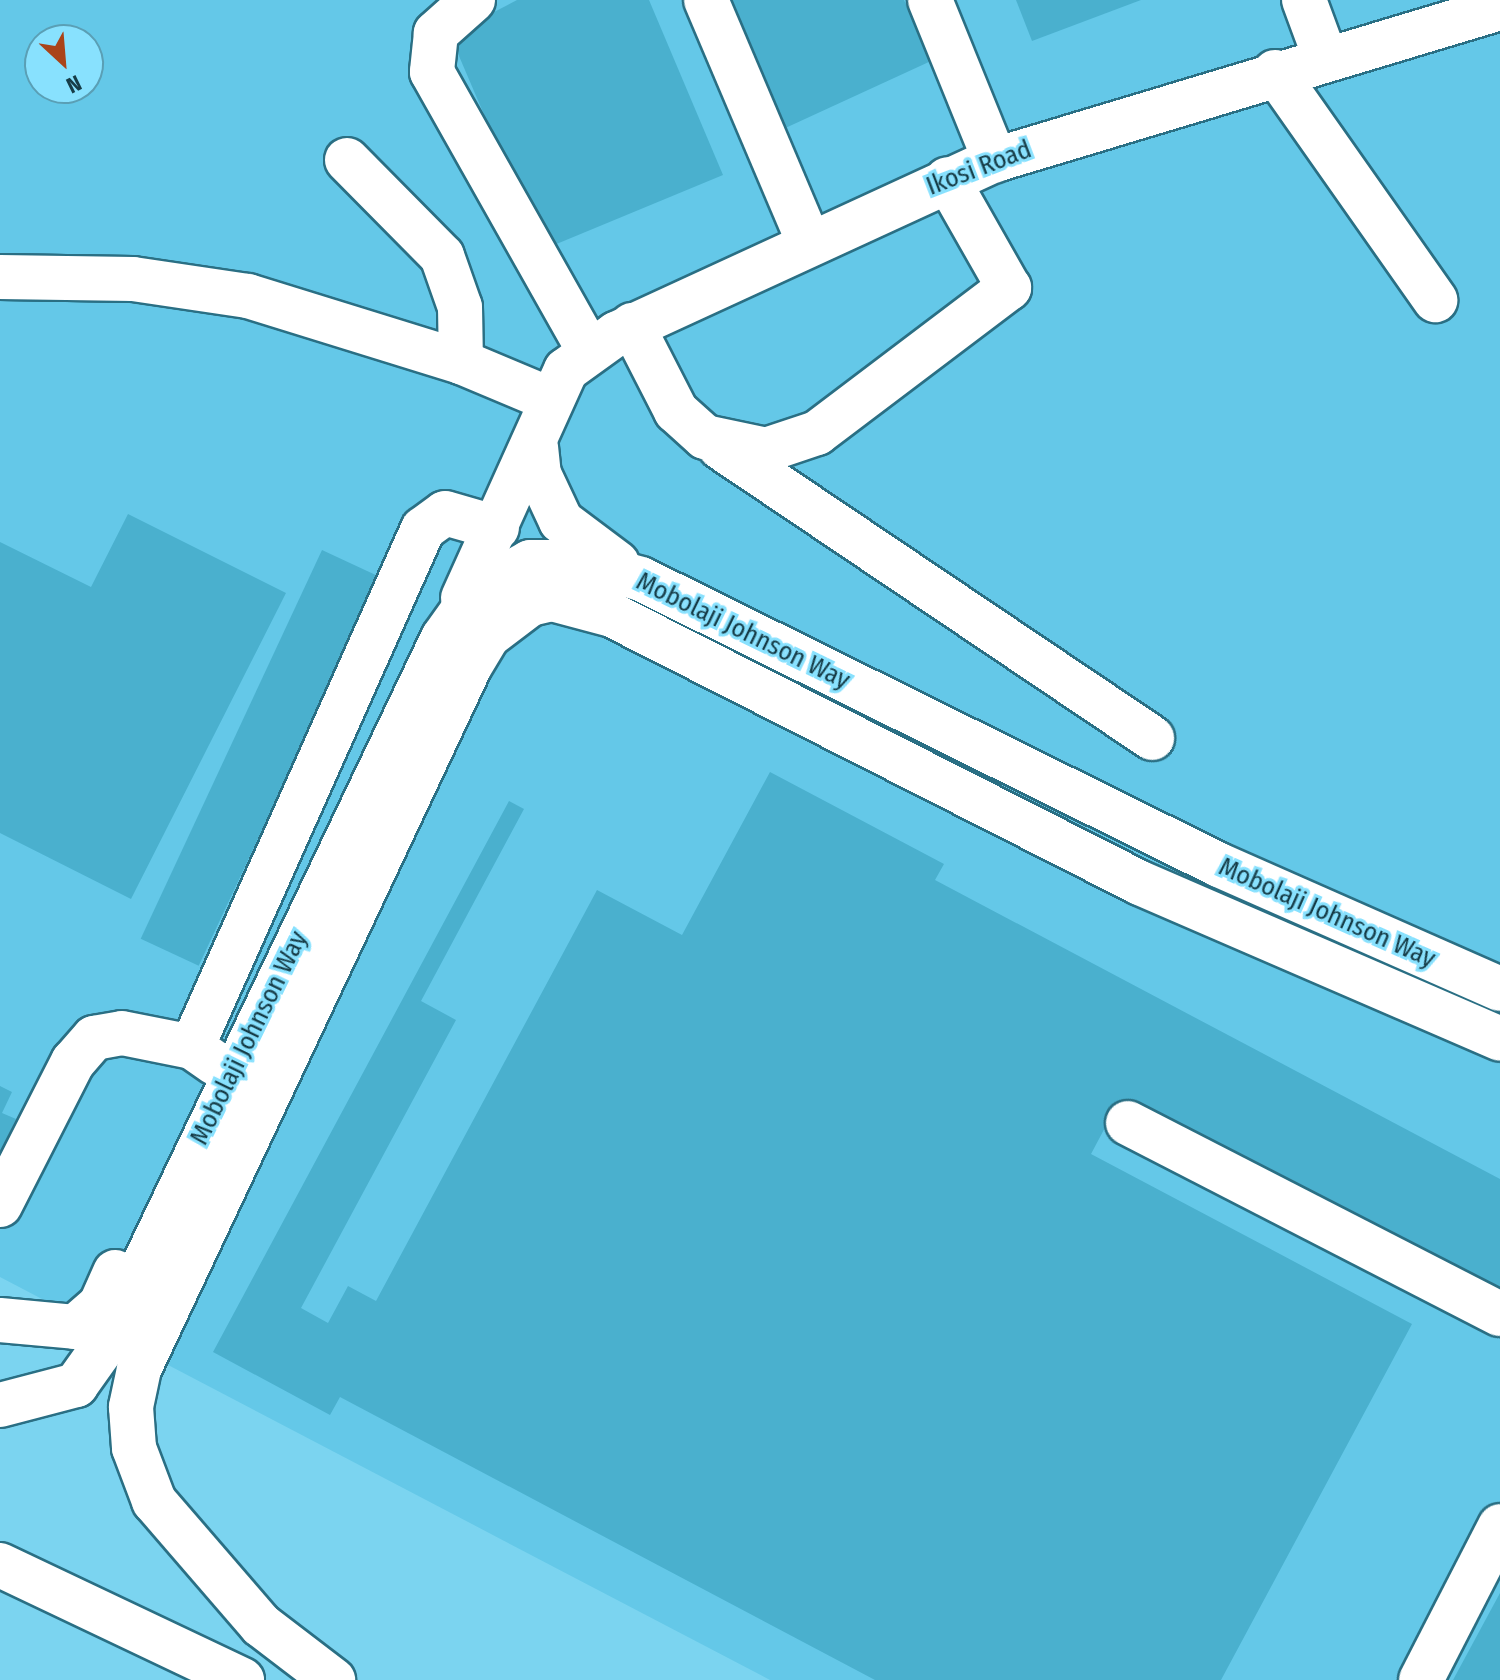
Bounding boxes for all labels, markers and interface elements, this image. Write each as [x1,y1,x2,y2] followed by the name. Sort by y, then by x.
[24,24,104,104] north arrow
[62,69,86,99] text: N
[922,134,1036,202] street label: Ikosi Road
[631,566,855,696] street label: Mobolaji Johnson Way
[1214,851,1440,975] street label: Mobolaji Johnson Way
[184,926,314,1150] street label: Mobolaji Johnson Way

